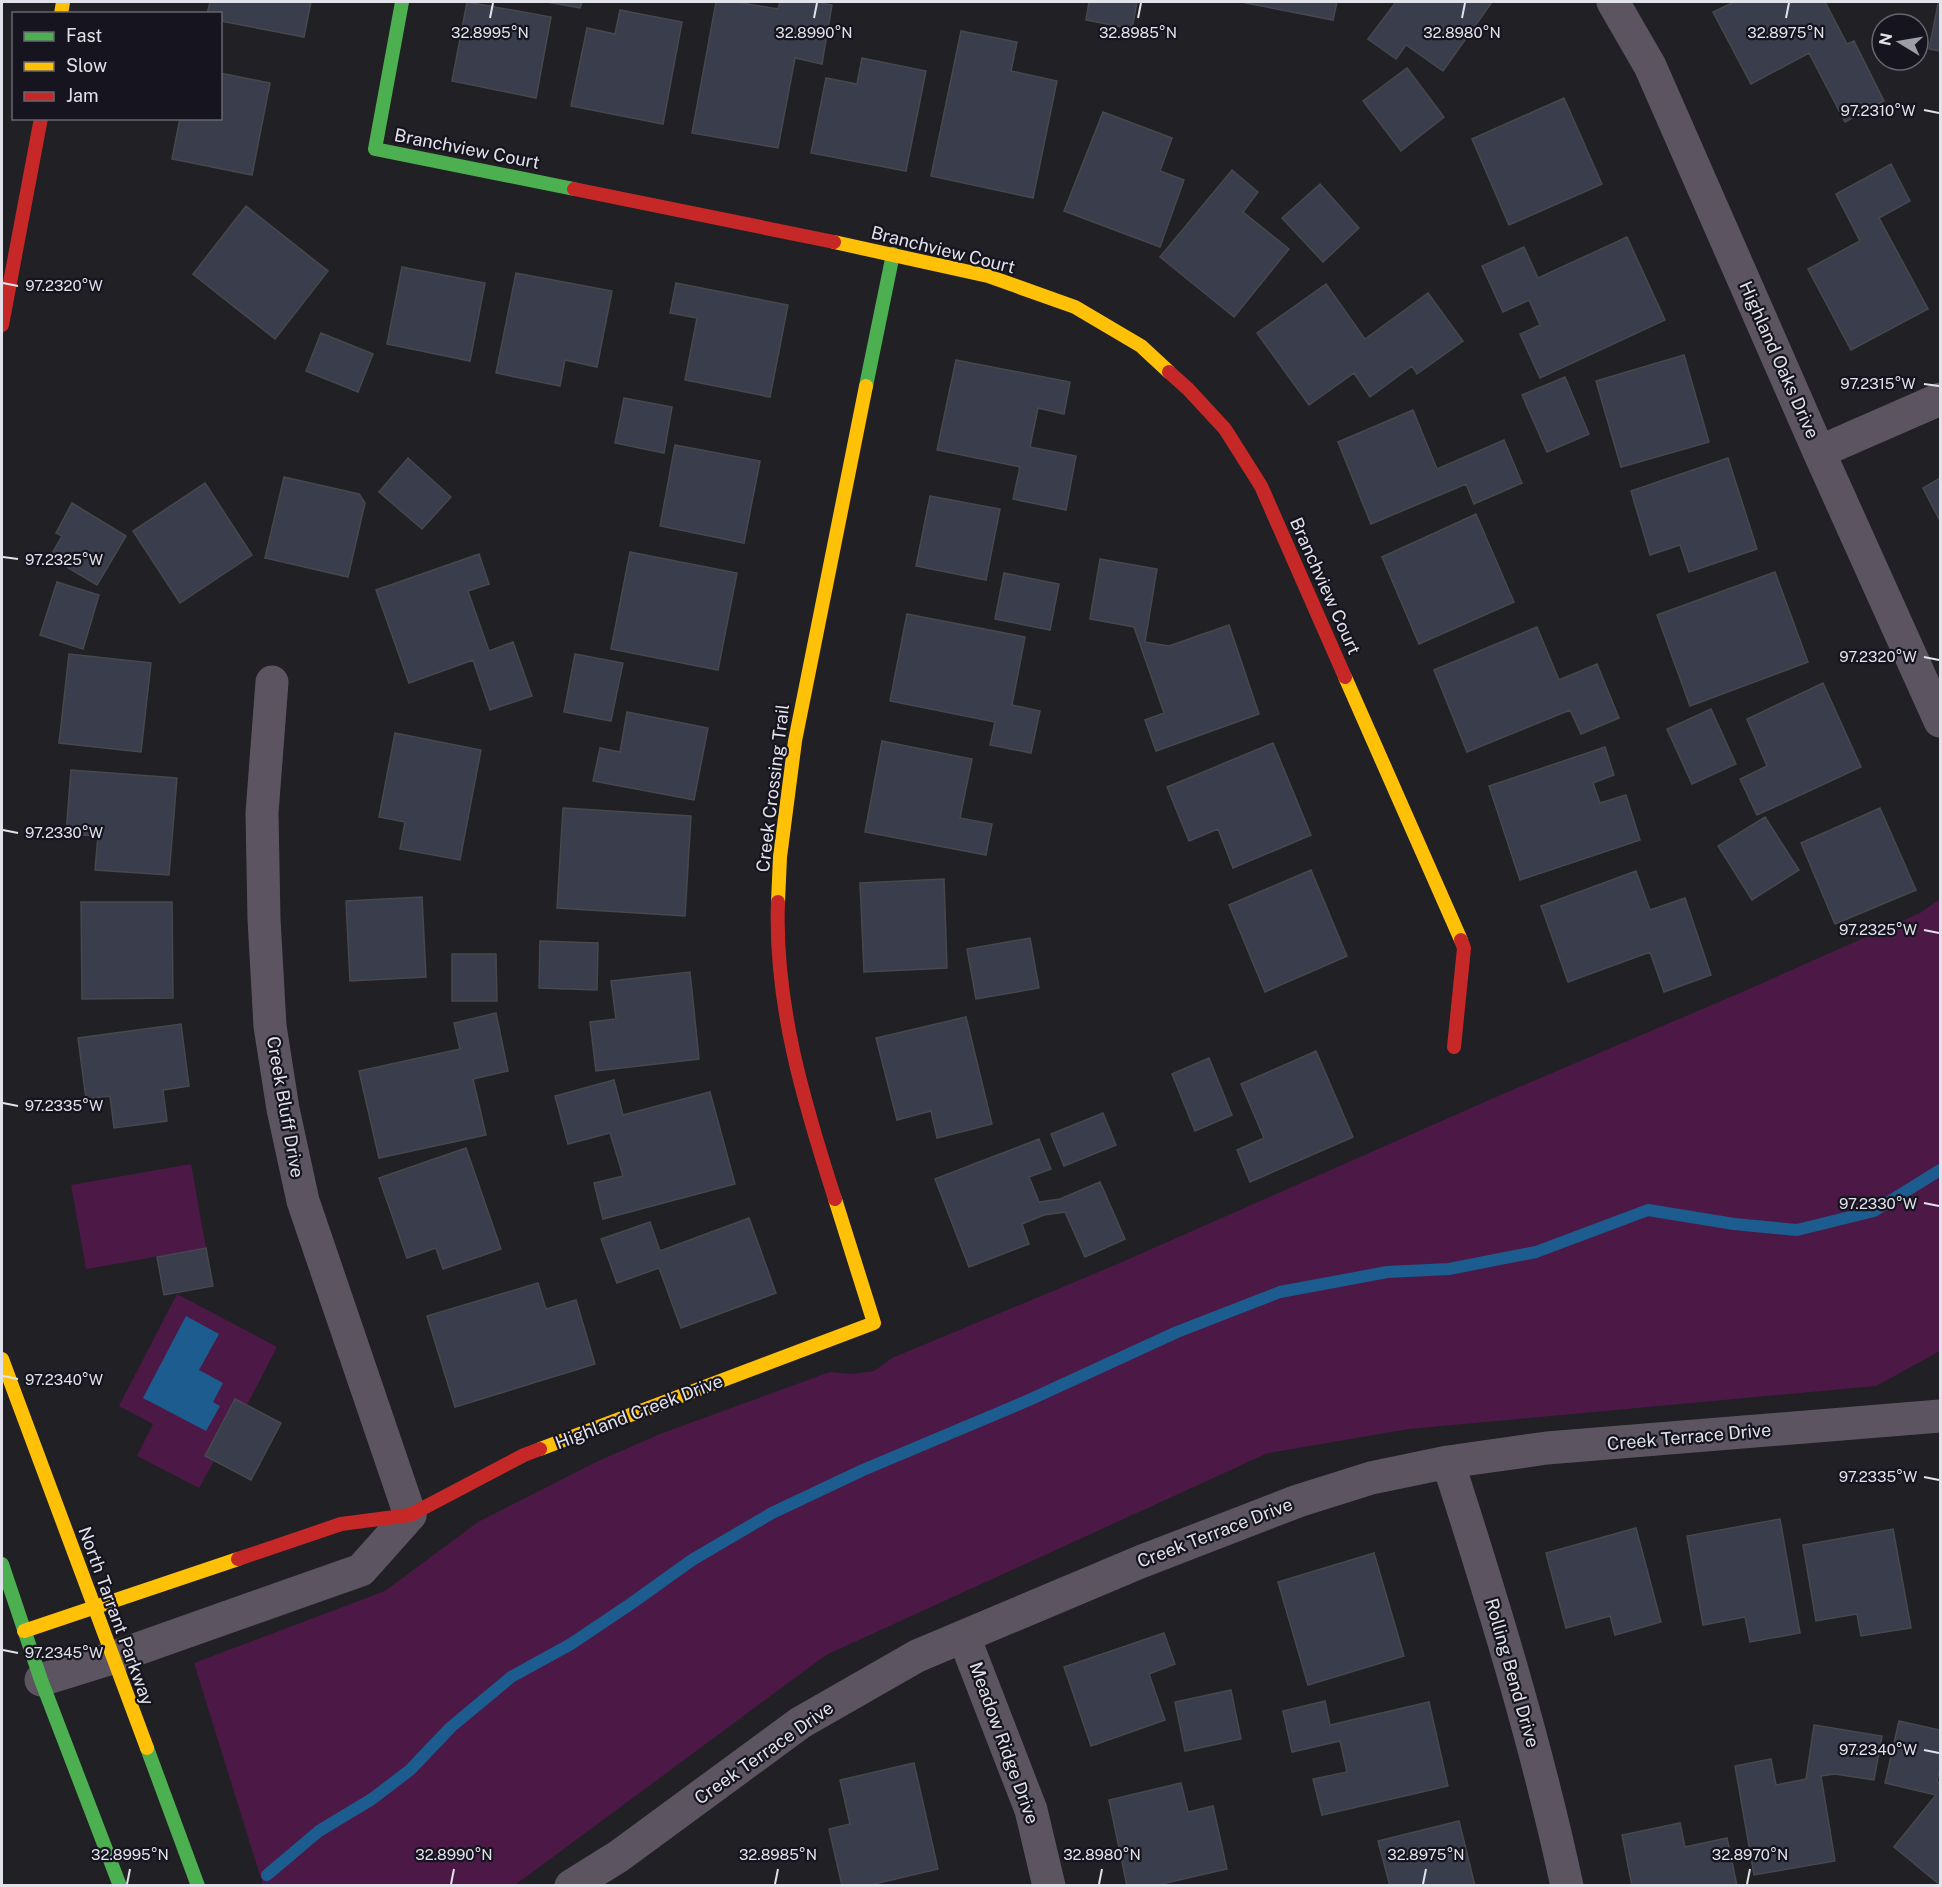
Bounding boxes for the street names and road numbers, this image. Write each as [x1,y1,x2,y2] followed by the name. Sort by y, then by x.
[393,124,542,173] street label: Branchview Court
[869,221,1017,278] street label: Branchview Court
[1735,278,1824,442] street label: Highland Oaks Drive
[1286,514,1365,658] street label: Branchview Court
[752,703,793,873] street label: Creek Crossing Trail
[263,1035,308,1179] street label: Creek Bluff Drive
[552,1370,726,1453] street label: Highland Creek Drive
[1606,1419,1772,1454] street label: Creek Terrace Drive
[1134,1493,1295,1572] street label: Creek Terrace Drive
[74,1524,159,1708] street label: North Tarrant Parkway
[1481,1596,1544,1750] street label: Rolling Bend Drive
[965,1659,1044,1827] street label: Meadow Ridge Drive
[690,1697,837,1808] street label: Creek Terrace Drive

